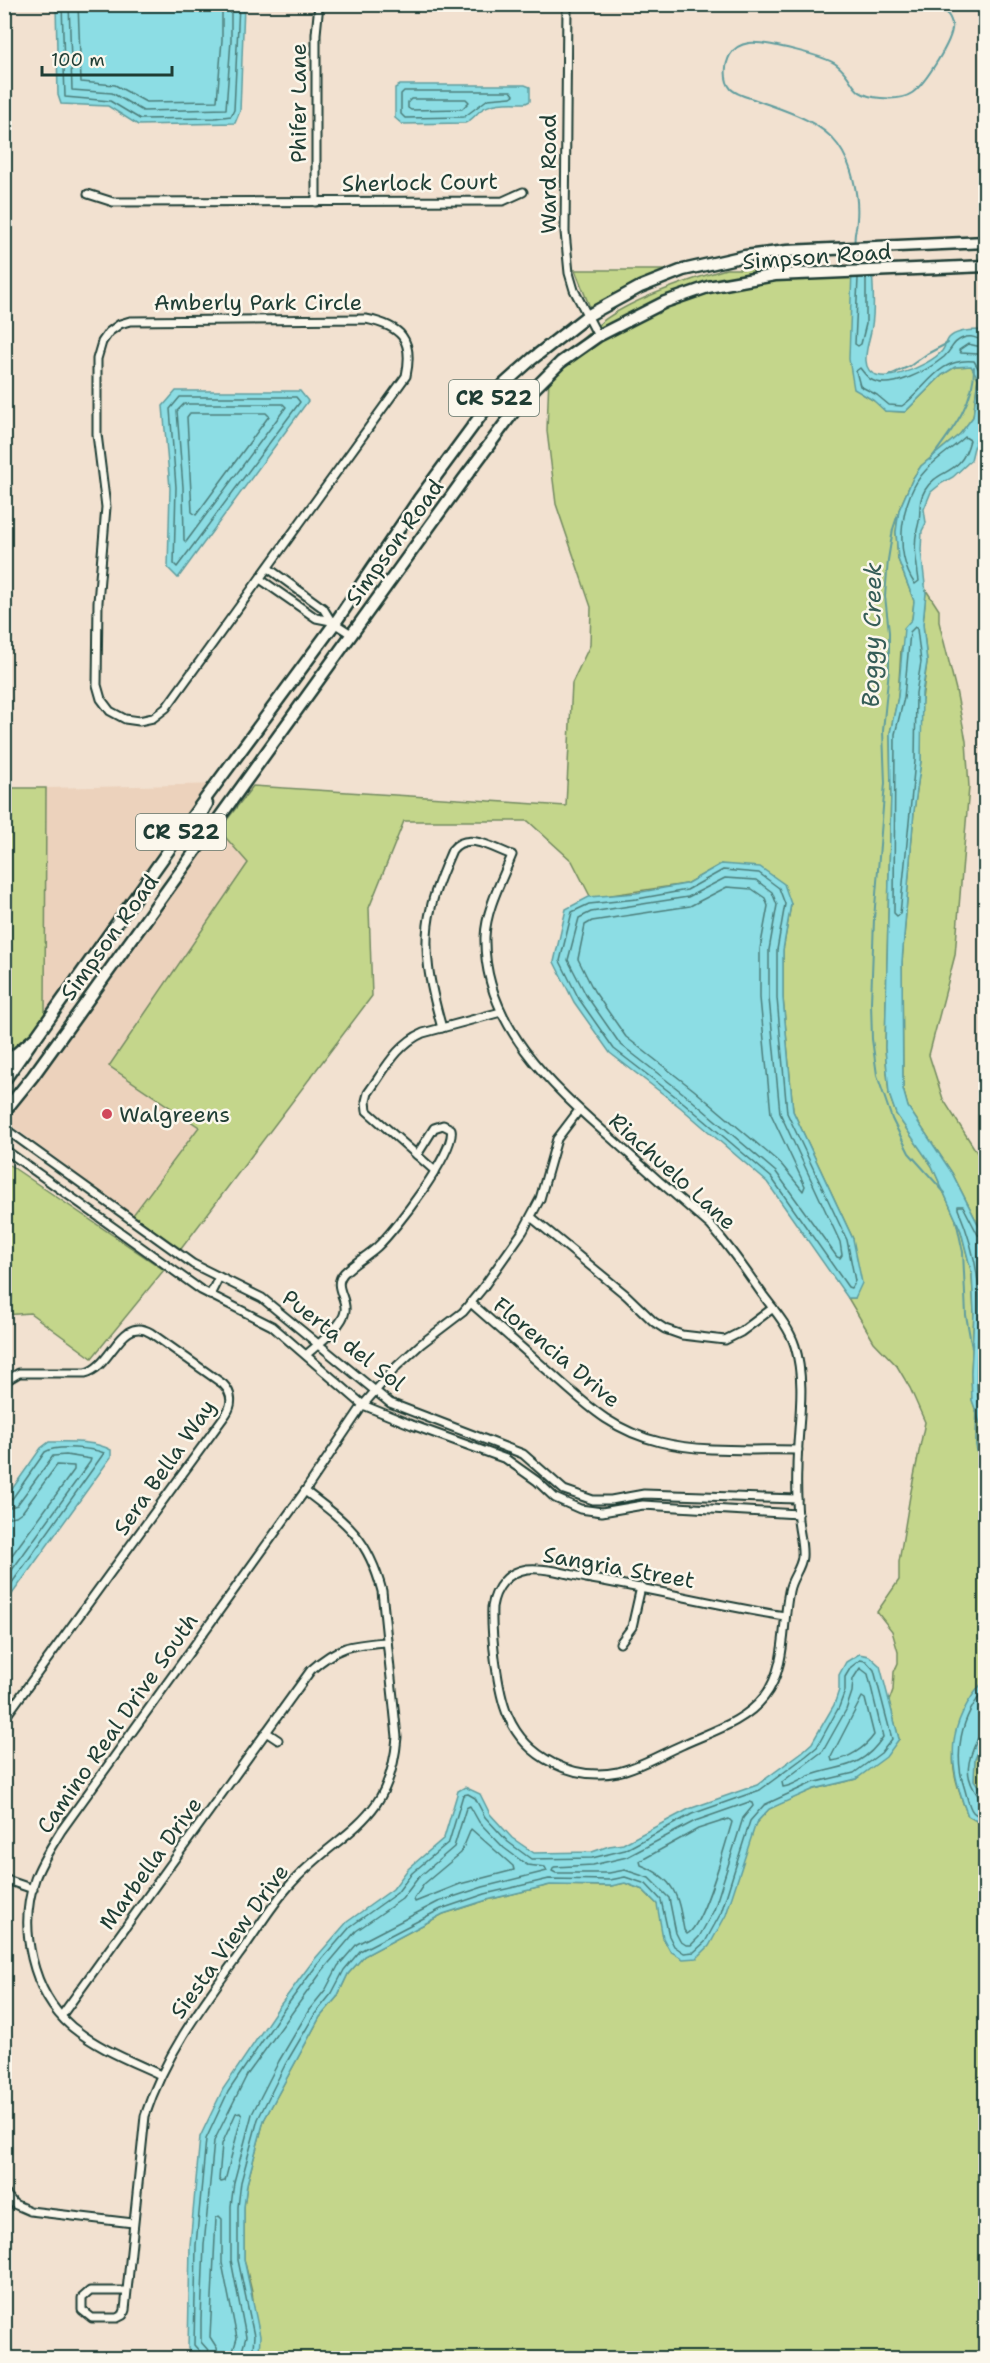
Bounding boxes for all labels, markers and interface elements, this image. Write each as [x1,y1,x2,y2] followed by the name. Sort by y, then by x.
[42,39,172,77] scale bar
[284,43,313,163] street label: Phifer Lane
[51,48,105,72] text: 100 m
[534,114,563,234] street label: Ward Road
[342,167,498,198] street label: Sherlock Court
[742,237,893,276] street label: Simpson Road
[154,288,362,317] street label: Amberly Park Circle
[449,380,539,416] road number: CR 522
[339,473,450,611] street label: Simpson Road
[855,562,889,708] water label: Boggy Creek
[136,814,226,850] road number: CR 522
[54,868,165,1006] street label: Simpson Road
[119,1100,230,1129] place label: Walgreens
[603,1106,742,1236] street label: Riachuelo Lane
[100,1107,114,1121] marker: Walgreens
[276,1283,412,1398] street label: Puerta del Sol
[487,1291,626,1414] street label: Florencia Drive
[107,1394,222,1541] street label: Sera Bella Way
[541,1540,697,1595] street label: Sangria Street
[30,1607,205,1839] street label: Camino Real Drive South
[92,1791,208,1936] street label: Marbella Drive
[163,1858,295,2024] street label: Siesta View Drive

